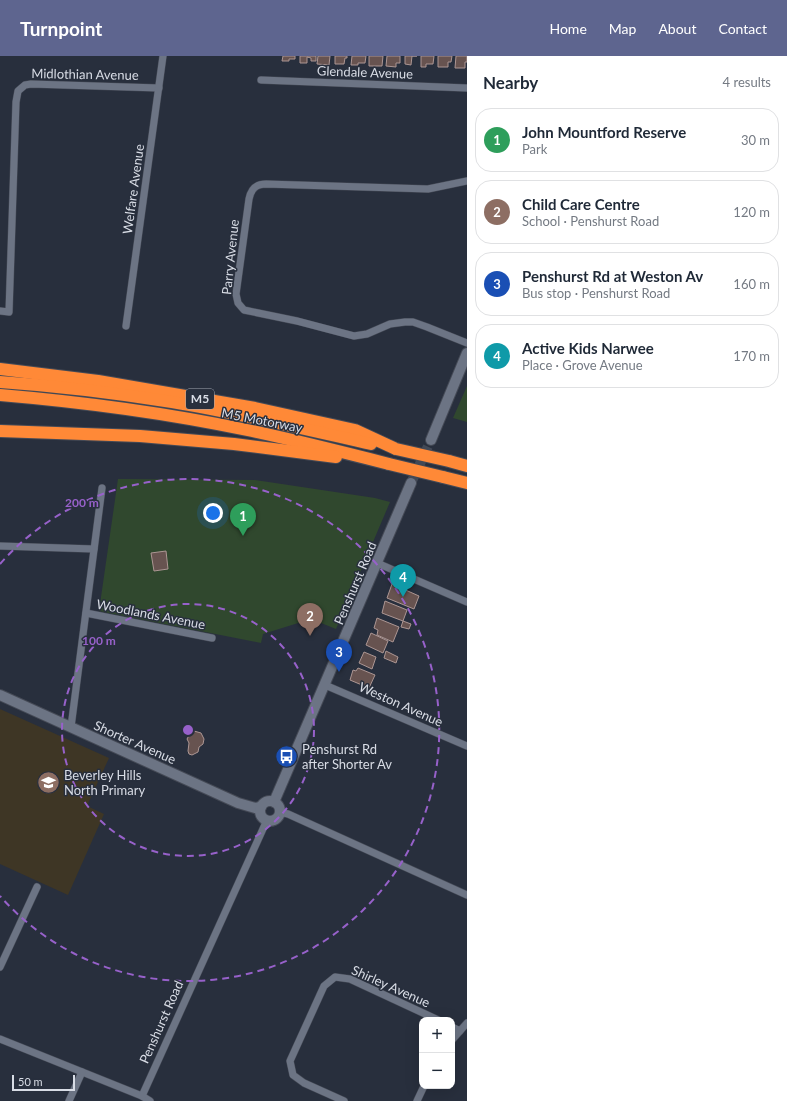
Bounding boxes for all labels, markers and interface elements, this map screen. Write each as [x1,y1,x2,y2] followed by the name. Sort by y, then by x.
[20,17,102,40] text: Turnpoint
[549,20,587,37] text: Home
[609,20,636,37] text: Map
[658,20,696,37] text: About
[718,20,767,37] text: Contact
[317,62,413,82] street label: Glendale Avenue
[31,65,139,83] street label: Midlothian Avenue
[483,72,538,93] text: Nearby
[723,74,771,90] text: 4 results
[522,123,686,141] text: John Mountford Reserve
[493,132,501,148] text: 1
[741,132,770,148] text: 30 m
[522,141,547,157] text: Park
[119,143,147,235] street label: Welfare Avenue
[522,195,640,213] text: Child Care Centre
[493,204,501,220] text: 2
[733,204,770,220] text: 120 m
[522,213,659,229] text: School · Penshurst Road
[218,218,242,296] street label: Parry Avenue
[522,267,703,285] text: Penshurst Rd at Weston Av
[493,276,501,292] text: 3
[733,276,770,292] text: 160 m
[522,285,670,301] text: Bus stop · Penshurst Road
[522,339,654,357] text: Active Kids Narwee
[493,348,501,364] text: 4
[733,348,770,364] text: 170 m
[522,357,643,373] text: Place · Grove Avenue
[186,389,214,409] road number: M5
[220,404,304,436] street label: M5 Motorway
[65,495,99,510] text: 200 m
[203,503,223,523] your location
[230,503,256,536] pin: 1
[330,539,380,627] street label: Penshurst Road
[390,564,416,597] pin: 4
[95,596,207,632] street label: Woodlands Avenue
[297,603,323,636] pin: 2
[82,633,116,648] text: 100 m
[326,639,352,672] pin: 3
[356,678,446,730] street label: Weston Avenue
[91,717,179,767] street label: Shorter Avenue
[181,723,195,737] centre of rings
[302,741,392,772] place label: Penshurst Rd after Shorter Av
[273,743,299,769] bus stop icon: Penshurst Rd after Shorter Av
[64,767,145,798] place label: Beverley Hills North Primary
[36,769,62,795] school or university icon: Beverley Hills North Primary
[349,962,433,1010] street label: Shirley Avenue
[136,978,186,1066] street label: Penshurst Road
[419,1017,455,1089] map controls
[419,1017,455,1053] button: +
[419,1053,455,1089] button: −
[12,1073,75,1092] scale bar
[18,1075,43,1088] text: 50 m

